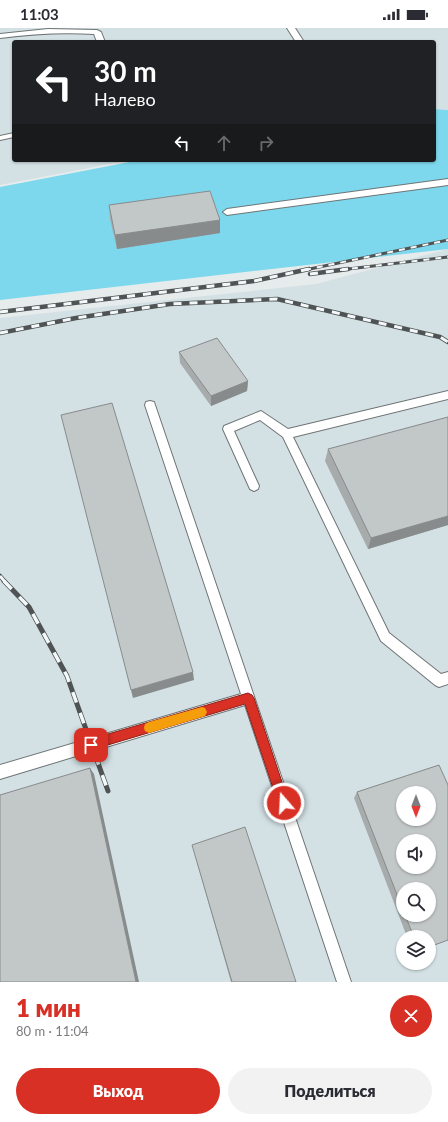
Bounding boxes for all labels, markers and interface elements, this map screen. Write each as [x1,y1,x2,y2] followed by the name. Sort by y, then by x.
[20,5,59,23] text: 11:03
[94,54,157,88] text: 30 m
[28,56,80,108] icon: left
[94,88,156,110] text: Налево
[171,132,193,154] icon: left
[213,132,235,154] icon: ahead
[255,132,277,154] icon: right
[74,728,108,762] pin
[80,734,102,756] icon: arrive
[263,782,305,824] position arrow
[396,786,436,826] north arrow
[396,786,436,970] map controls
[396,834,436,874] button: sound
[396,882,436,922] button: search
[396,930,436,970] button: layers
[16,993,81,1022] text: 1 мин
[390,995,432,1037] button: close
[16,1023,89,1039] text: 80 m · 11:04
[16,1068,220,1114] button: Выход
[228,1068,432,1114] button: Поделиться

